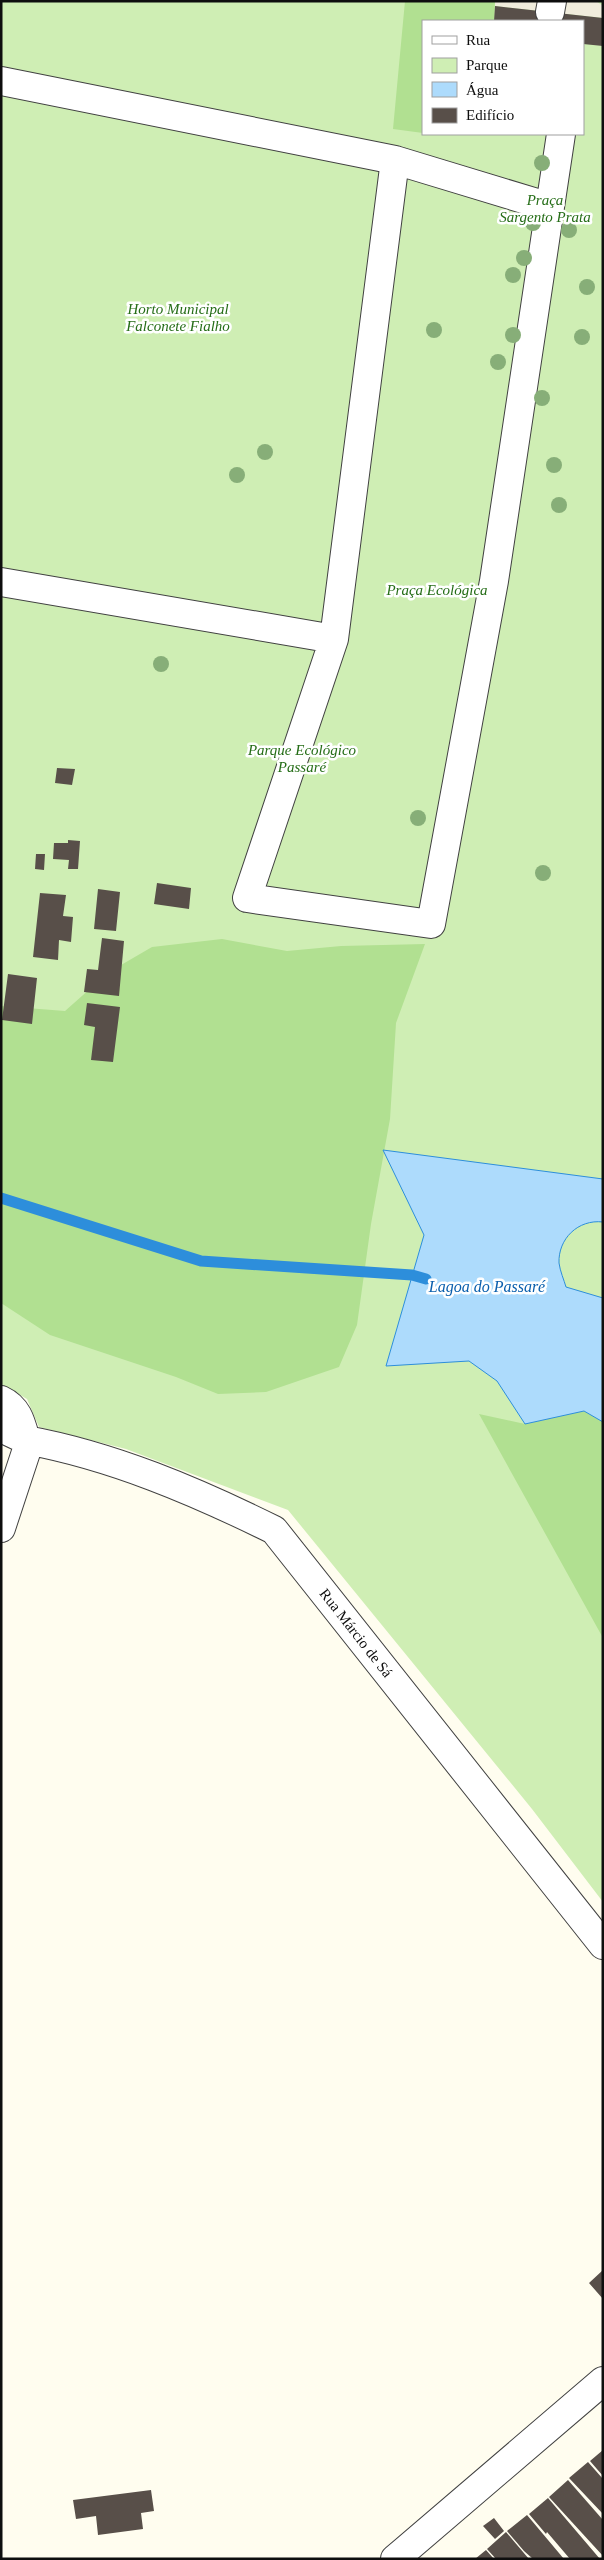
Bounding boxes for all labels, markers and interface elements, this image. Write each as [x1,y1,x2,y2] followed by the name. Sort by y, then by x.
[422,20,584,135] legend
[466,32,491,48] text: Rua
[466,57,508,73] text: Parque
[466,82,499,98] text: Água
[466,107,514,123] text: Edifício
[499,192,591,225] park label: Praça Sargento Prata
[125,301,230,334] park label: Horto Municipal Falconete Fialho
[385,582,488,598] park label: Praça Ecológica
[247,742,357,775] park label: Parque Ecológico Passaré
[428,1278,546,1296] water label: Lagoa do Passaré
[316,1586,396,1681] street label: Rua Márcio de Sá

